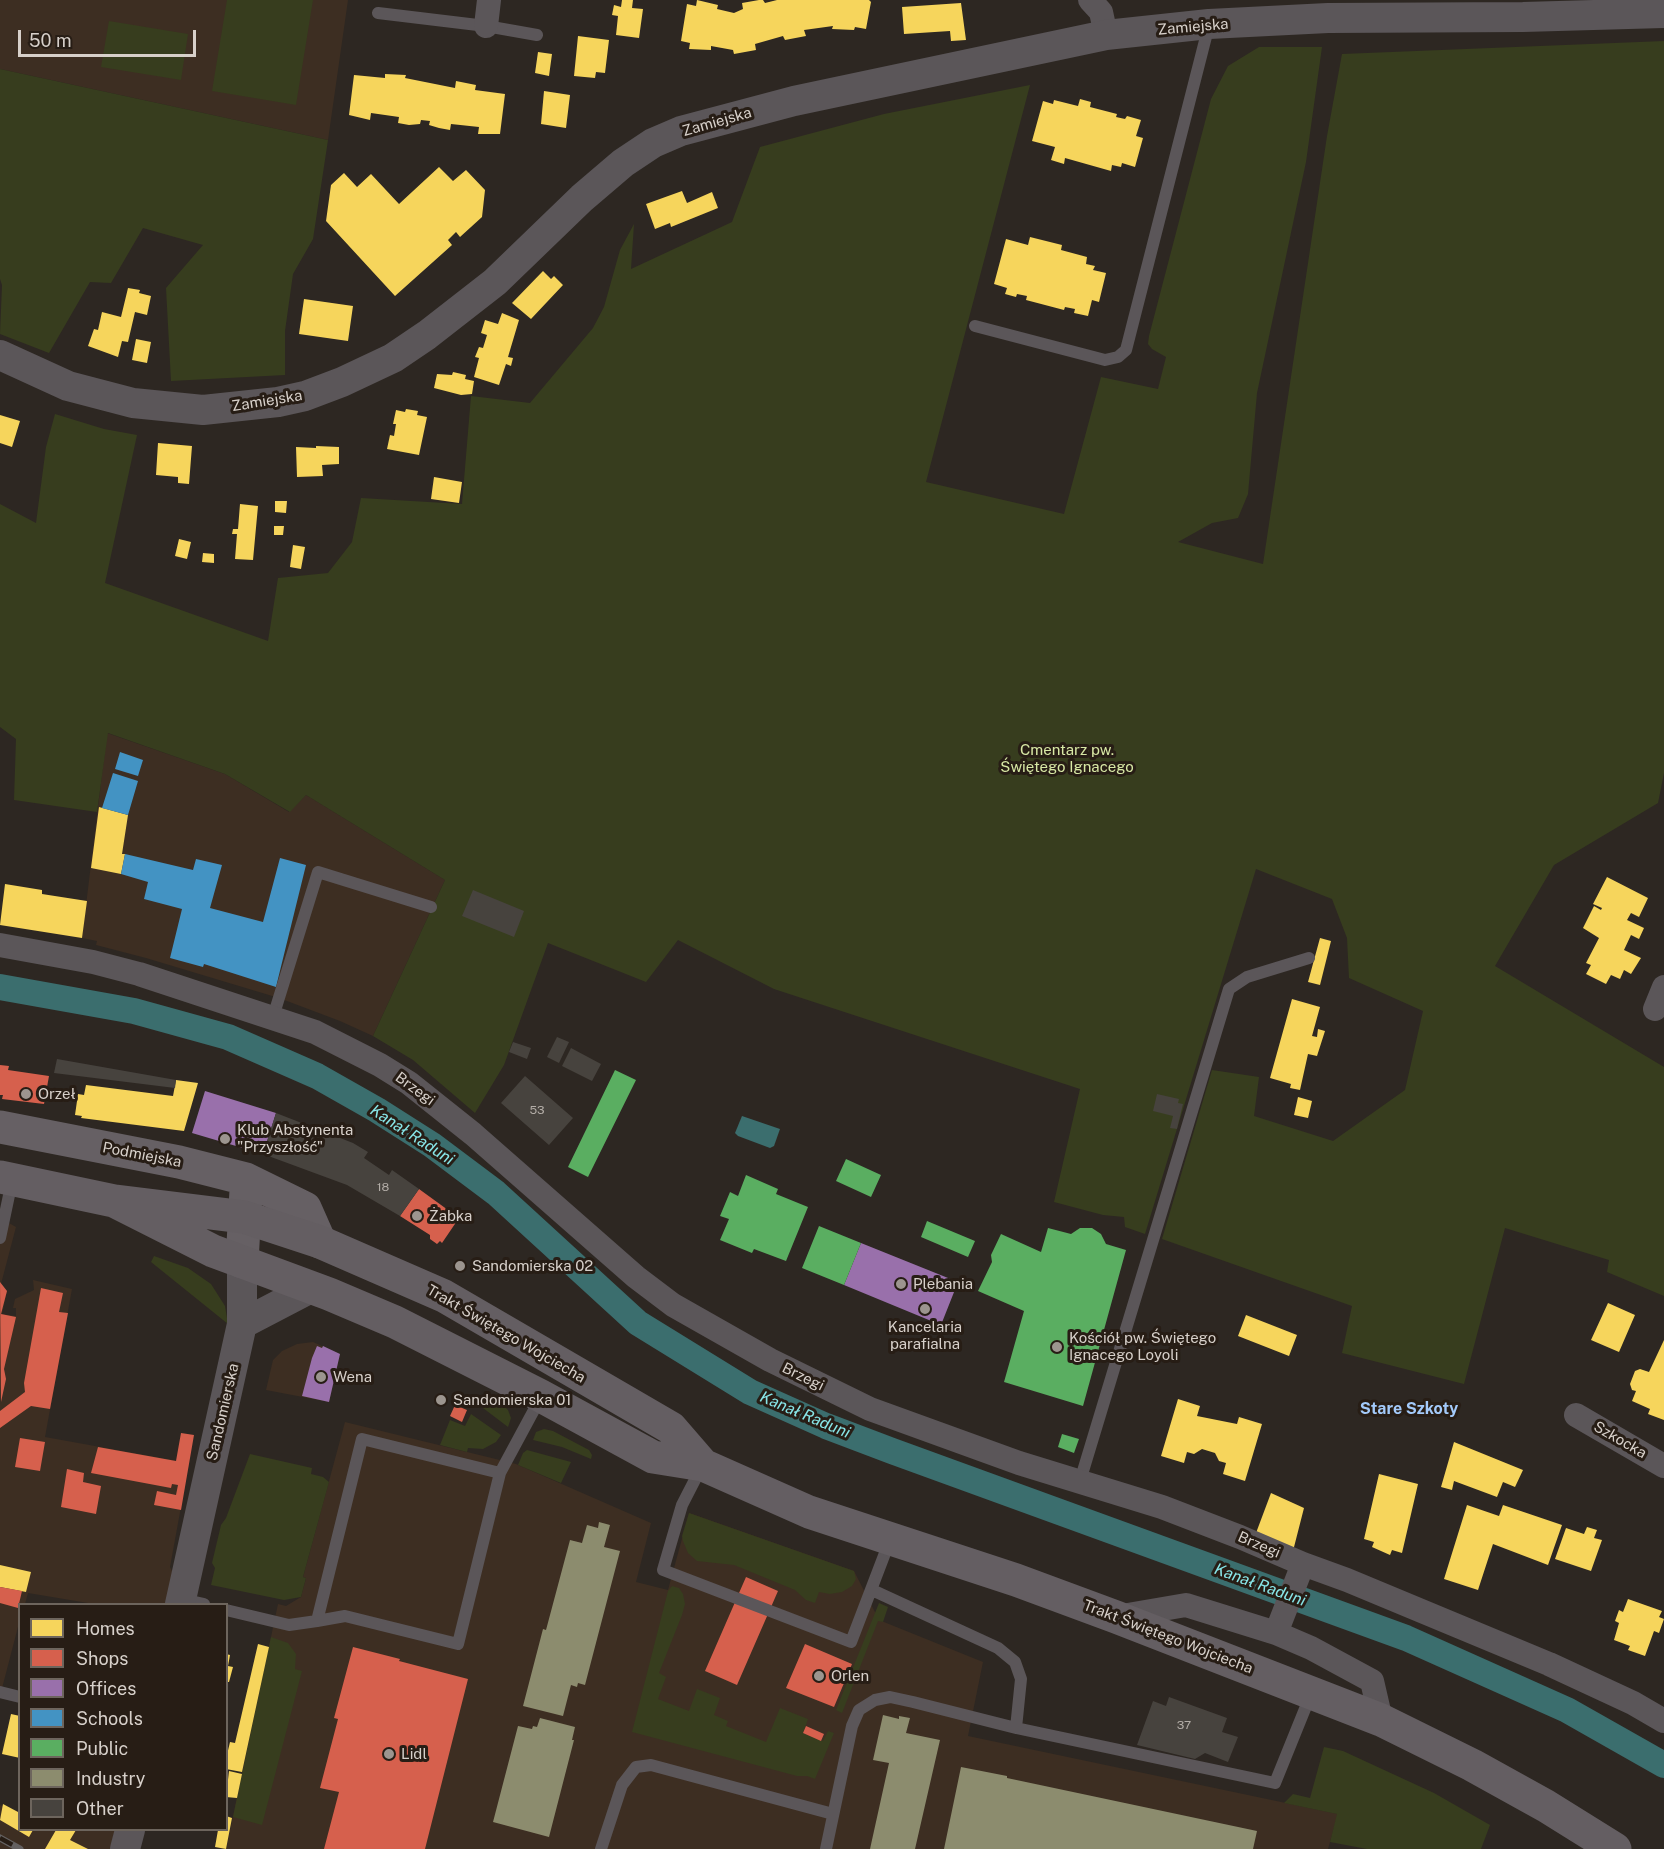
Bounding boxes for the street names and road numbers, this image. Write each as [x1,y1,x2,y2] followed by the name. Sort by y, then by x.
[1157,15,1229,39] street label: Zamiejska
[680,104,754,140] street label: Zamiejska
[230,387,304,415] street label: Zamiejska
[392,1069,438,1109] street label: Brzegi
[101,1139,183,1171] street label: Podmiejska
[423,1281,589,1387] street label: Trakt Świętego Wojciecha
[779,1359,827,1395] street label: Brzegi
[203,1362,243,1462] street label: Sandomierska
[1590,1418,1650,1462] street label: Szkocka
[1235,1528,1283,1562] street label: Brzegi
[1081,1596,1255,1678] street label: Trakt Świętego Wojciecha

